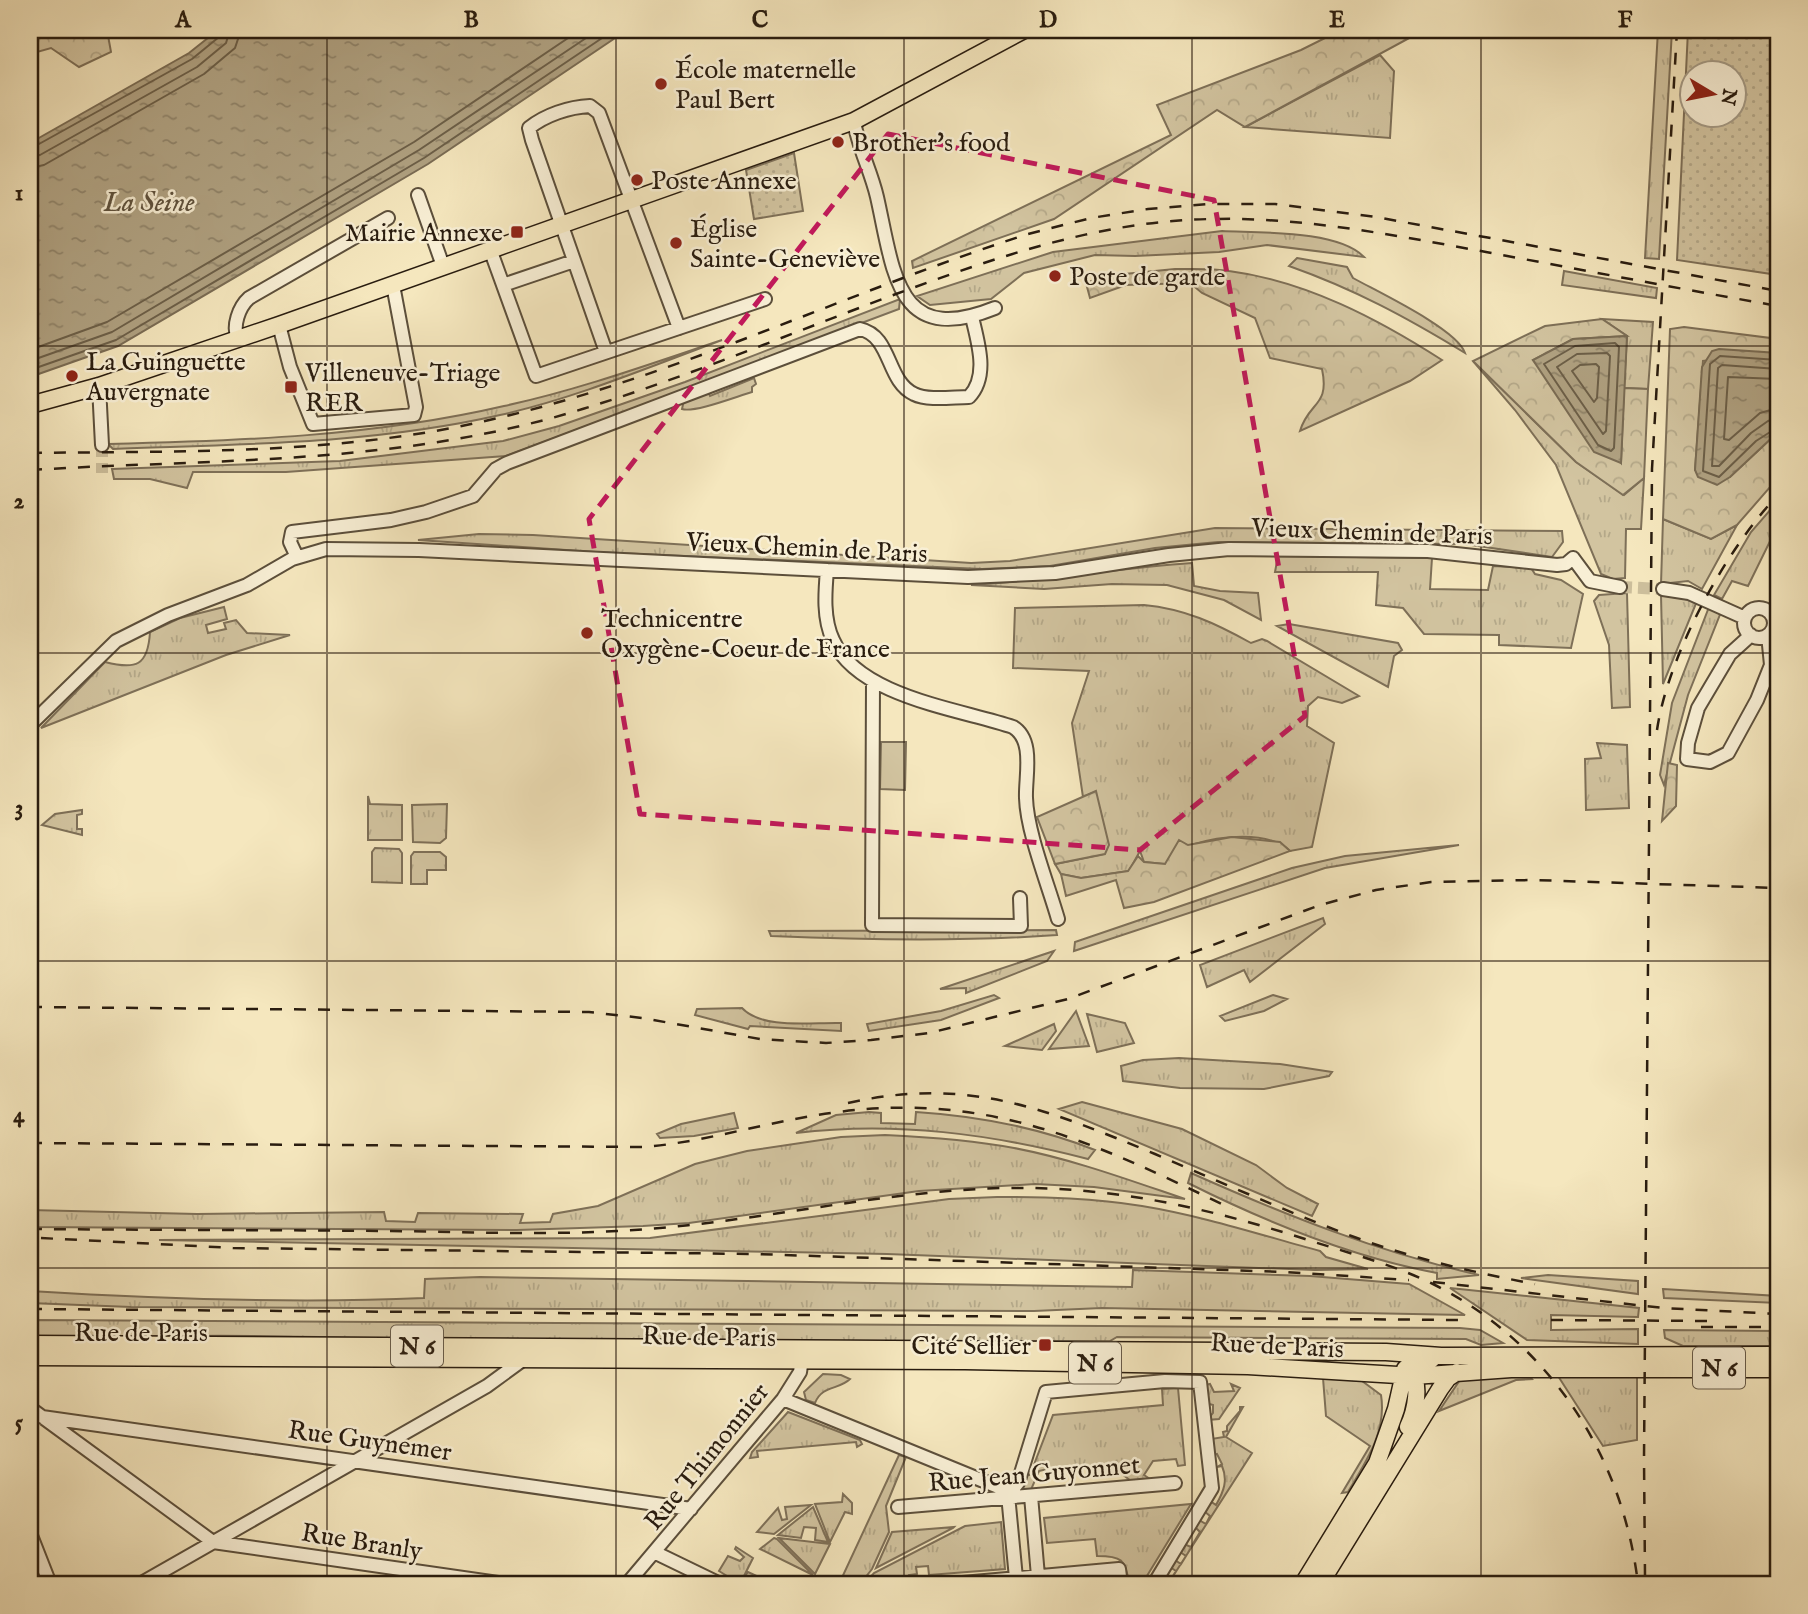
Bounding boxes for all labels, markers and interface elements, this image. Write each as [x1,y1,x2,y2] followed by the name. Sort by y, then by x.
[174,6,192,35] text: A
[463,6,479,35] text: B
[752,6,769,35] text: C
[1039,6,1057,35] text: D
[1329,6,1345,35] text: E
[1618,6,1633,35] text: F
[675,54,856,117] place label: École maternelle Paul Bert
[1678,60,1748,130] north arrow
[653,76,669,92] marker: École maternelle Paul Bert
[1714,85,1741,107] text: N
[852,127,1010,160] place label: Brother's food
[830,134,846,150] marker: Brother's food
[651,165,797,198] place label: Poste Annexe
[629,172,645,188] marker: Poste Annexe
[15,179,23,208] text: 1
[102,186,195,221] water label: La Seine
[690,213,880,276] place label: Église Sainte-Geneviève
[345,217,503,250] place label: Mairie Annexe
[509,224,525,240] marker: Mairie Annexe
[668,235,684,251] marker: Église Sainte-Geneviève
[1069,261,1225,294] place label: Poste de garde
[1047,268,1063,284] marker: Poste de garde
[85,346,246,409] place label: La Guinguette Auvergnate
[304,357,500,420] place label: Villeneuve-Triage RER
[64,368,80,384] marker: La Guinguette Auvergnate
[283,379,299,395] marker: Villeneuve-Triage RER
[14,487,25,516] text: 2
[1250,512,1493,553] street label: Vieux Chemin de Paris
[684,526,928,571] street label: Vieux Chemin de Paris
[601,603,890,666] place label: Technicentre Oxygène-Coeur de France
[579,625,595,641] marker: Technicentre Oxygène-Coeur de France
[15,794,23,823] text: 3
[13,1101,25,1130] text: 4
[74,1317,208,1350] street label: Rue de Paris
[642,1320,776,1355] street label: Rue de Paris
[391,1326,443,1366] road number: N 6
[1209,1327,1345,1366] street label: Rue de Paris
[911,1330,1031,1363] place label: Cité Sellier
[1037,1337,1053,1353] marker: Cité Sellier
[1069,1343,1121,1384] road number: N 6
[1693,1348,1745,1388] road number: N 6
[638,1376,777,1537] street label: Rue Thimonnier
[15,1409,24,1438] text: 5
[286,1414,454,1469] street label: Rue Guynemer
[927,1449,1141,1500] street label: Rue Jean Guyonnet
[299,1517,425,1568] street label: Rue Branly

